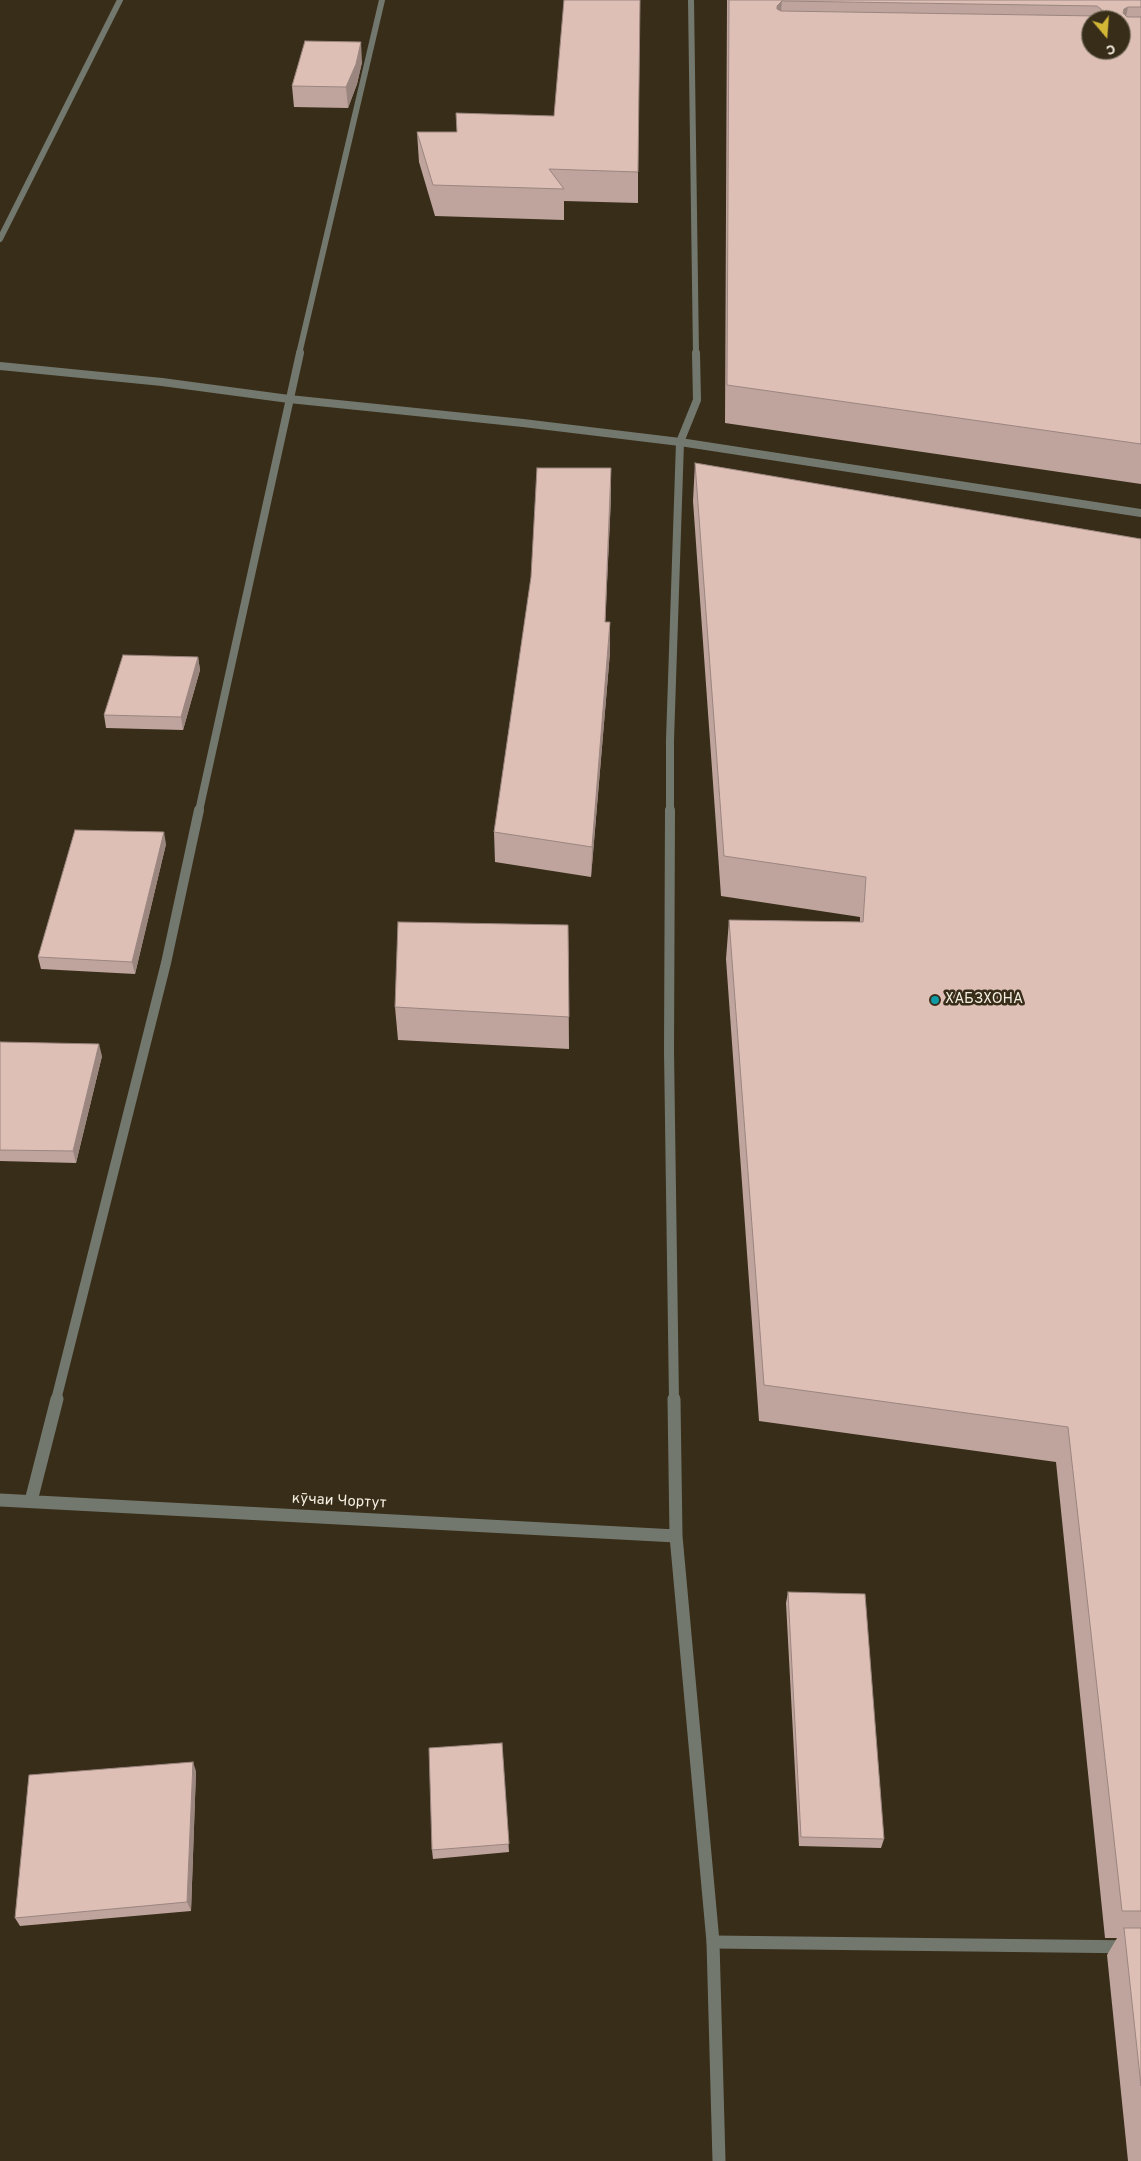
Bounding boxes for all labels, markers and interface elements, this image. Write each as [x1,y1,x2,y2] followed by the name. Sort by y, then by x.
[1081,10,1131,60] north arrow
[1104,39,1117,58] text: С
[945,991,1023,1009] place label: ХАБЗХОНА
[929,994,941,1006] marker: ХАБЗХОНА
[291,1491,387,1513] street label: кӯчаи Чортут

